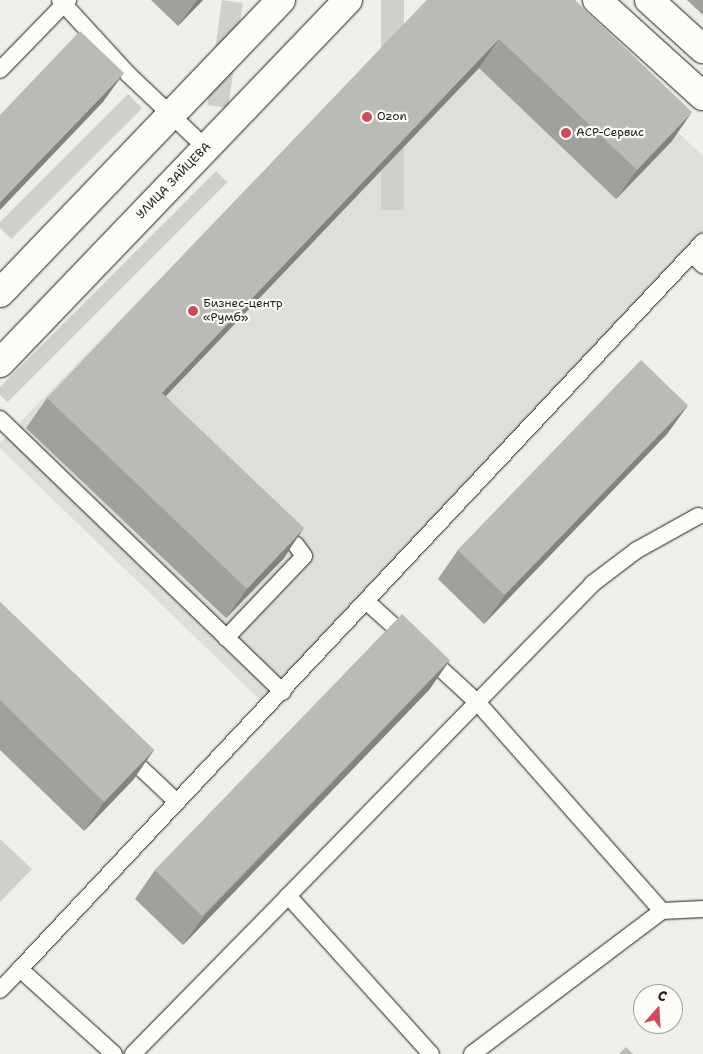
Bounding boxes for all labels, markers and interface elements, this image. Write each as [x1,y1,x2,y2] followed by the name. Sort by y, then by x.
[377,110,407,124] place label: Ozon
[361,111,373,123] marker: Ozon
[576,126,644,140] place label: АСР-Сервис
[560,127,572,139] marker: АСР-Сервис
[134,140,214,222] street label: УЛИЦА ЗАЙЦЕВА
[203,297,283,325] place label: Бизнес-центр «Румб»
[187,305,199,317] marker: Бизнес-центр «Румб»
[633,984,683,1034] north arrow
[656,986,670,1006] text: С

